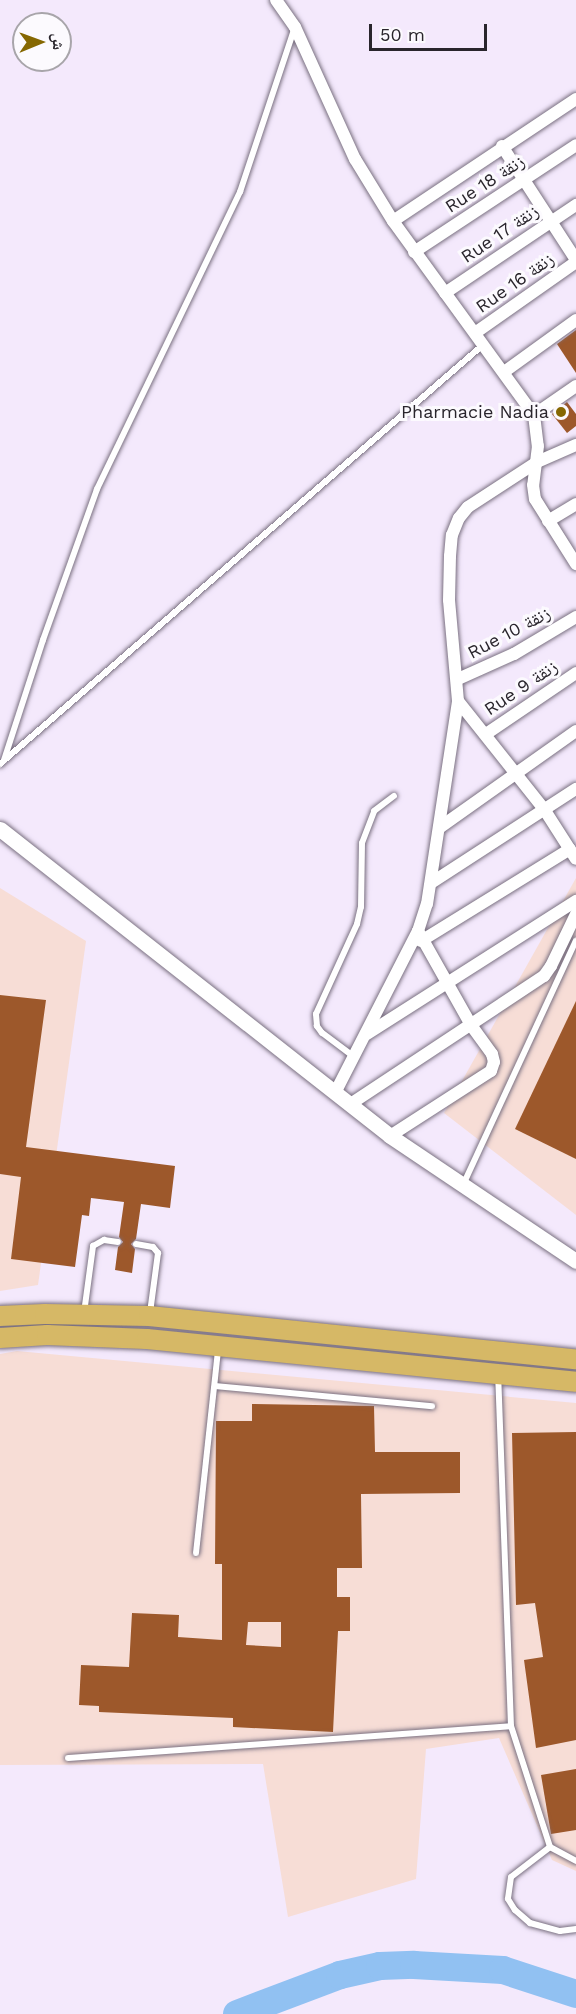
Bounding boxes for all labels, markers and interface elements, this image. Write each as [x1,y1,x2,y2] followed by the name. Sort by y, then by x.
[12,12,72,72] north arrow
[372,12,490,50] scale bar
[380,24,425,45] text: 50 m
[49,33,68,50] text: ش
[441,150,529,218] street label: Rue 18 زنقة
[457,200,543,268] street label: Rue 17 زنقة
[472,248,558,318] street label: Rue 16 زنقة
[401,401,549,423] place label: Pharmacie Nadia
[554,405,568,419] marker: Pharmacie Nadia
[464,602,554,664] street label: Rue 10 زنقة
[480,656,562,720] street label: Rue 9 زنقة

